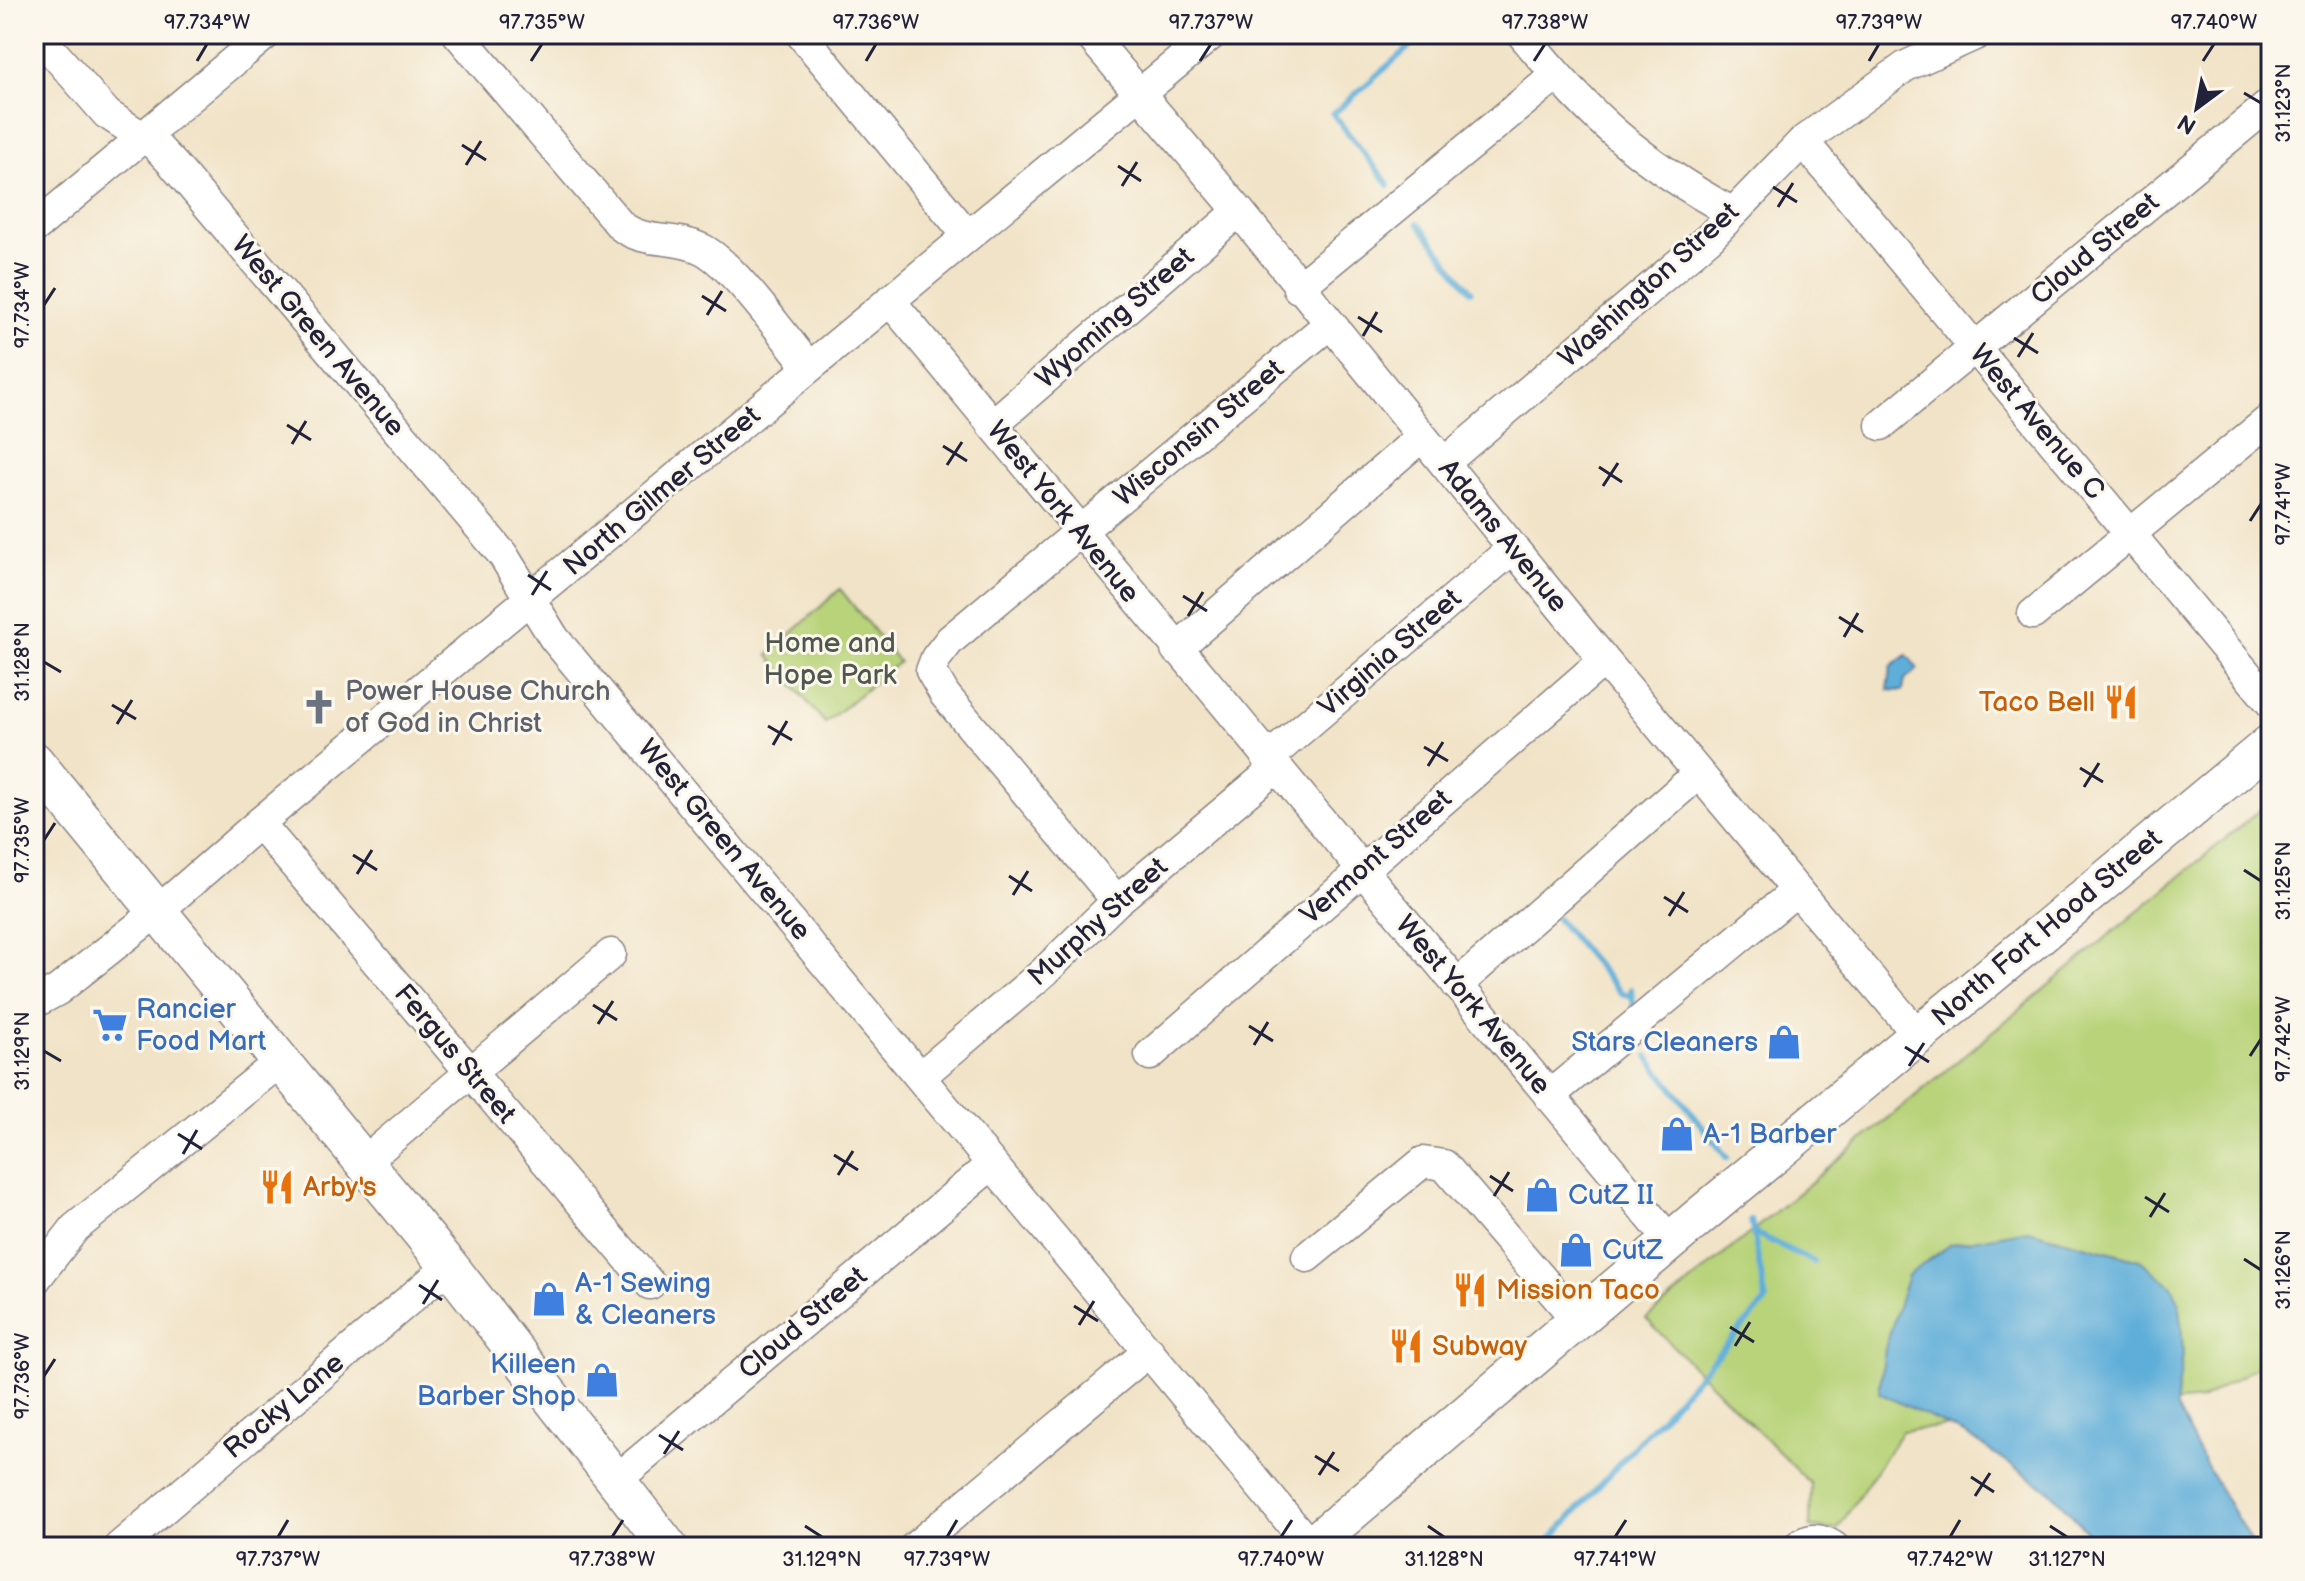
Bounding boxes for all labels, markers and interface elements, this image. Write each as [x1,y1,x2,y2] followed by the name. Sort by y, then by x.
[164,11,250,35] text: 97.734°W
[499,11,585,35] text: 97.735°W
[833,11,919,35] text: 97.736°W
[1169,11,1253,35] text: 97.737°W
[1502,11,1588,35] text: 97.738°W
[1836,11,1922,35] text: 97.739°W
[2171,11,2257,35] text: 97.740°W
[2272,63,2296,143] text: 31.123°N
[2157,68,2237,148] north arrow
[2173,108,2201,140] text: N
[2024,186,2166,312] street label: Cloud Street
[1552,195,1746,375] street label: Washington Street
[224,229,412,443] street label: West Green Avenue
[1029,240,1201,396] street label: Wyoming Street
[11,262,35,348] text: 97.734°W
[1963,338,2111,506] street label: West Avenue C
[1107,352,1291,514] street label: Wisconsin Street
[557,399,767,583] street label: North Gilmer Street
[980,415,1146,609] street label: West York Avenue
[1431,453,1575,619] street label: Adams Avenue
[2272,463,2296,545] text: 97.741°W
[1312,582,1468,724] street label: Virginia Street
[11,622,35,702] text: 31.128°N
[764,627,897,692] park label: Home and Hope Park
[345,675,611,740] place label: Power House Church of God in Christ
[2102,683,2140,721] restaurant icon: Taco Bell
[1979,686,2095,719] place label: Taco Bell
[300,688,338,726] church icon: Power House Church of God in Christ
[630,733,818,947] street label: West Green Avenue
[1294,782,1459,932] street label: Vermont Street
[11,797,35,883] text: 97.735°W
[1925,822,2169,1034] street label: North Fort Hood Street
[2272,842,2296,920] text: 31.125°N
[1021,850,1175,993] street label: Murphy Street
[1388,909,1558,1101] street label: West York Avenue
[387,978,523,1131] street label: Fergus Street
[136,993,267,1058] place label: Rancier Food Mart
[2272,996,2296,1082] text: 97.742°W
[91,1006,129,1044] supermarket icon: Rancier Food Mart
[11,1011,35,1091] text: 31.129°N
[1765,1023,1803,1061] shop icon: Stars Cleaners
[1571,1026,1758,1059] place label: Stars Cleaners
[1658,1115,1696,1153] shop icon: A-1 Barber
[1703,1118,1837,1151] place label: A-1 Barber
[258,1168,296,1206] restaurant icon: Arby's
[303,1171,377,1204] place label: Arby's
[1523,1176,1561,1214] shop icon: CutZ II
[1568,1179,1654,1212] place label: CutZ II
[2272,1230,2296,1310] text: 31.126°N
[1557,1231,1595,1269] shop icon: CutZ
[1602,1234,1664,1267] place label: CutZ
[732,1260,874,1386] street label: Cloud Street
[575,1267,716,1332] place label: A-1 Sewing & Cleaners
[1451,1271,1489,1309] restaurant icon: Mission Taco
[1496,1274,1660,1307] place label: Mission Taco
[530,1280,568,1318] shop icon: A-1 Sewing & Cleaners
[1387,1327,1425,1365] restaurant icon: Subway
[1432,1330,1528,1363] place label: Subway
[11,1333,35,1419] text: 97.736°W
[217,1346,351,1466] street label: Rocky Lane
[417,1348,576,1413] place label: Killeen Barber Shop
[583,1361,621,1399] shop icon: Killeen Barber Shop
[236,1548,320,1572] text: 97.737°W
[569,1548,655,1572] text: 97.738°W
[782,1548,862,1572] text: 31.129°N
[904,1548,990,1572] text: 97.739°W
[1238,1548,1324,1572] text: 97.740°W
[1404,1548,1484,1572] text: 31.128°N
[1574,1548,1656,1572] text: 97.741°W
[1907,1548,1993,1572] text: 97.742°W
[2028,1548,2106,1572] text: 31.127°N

